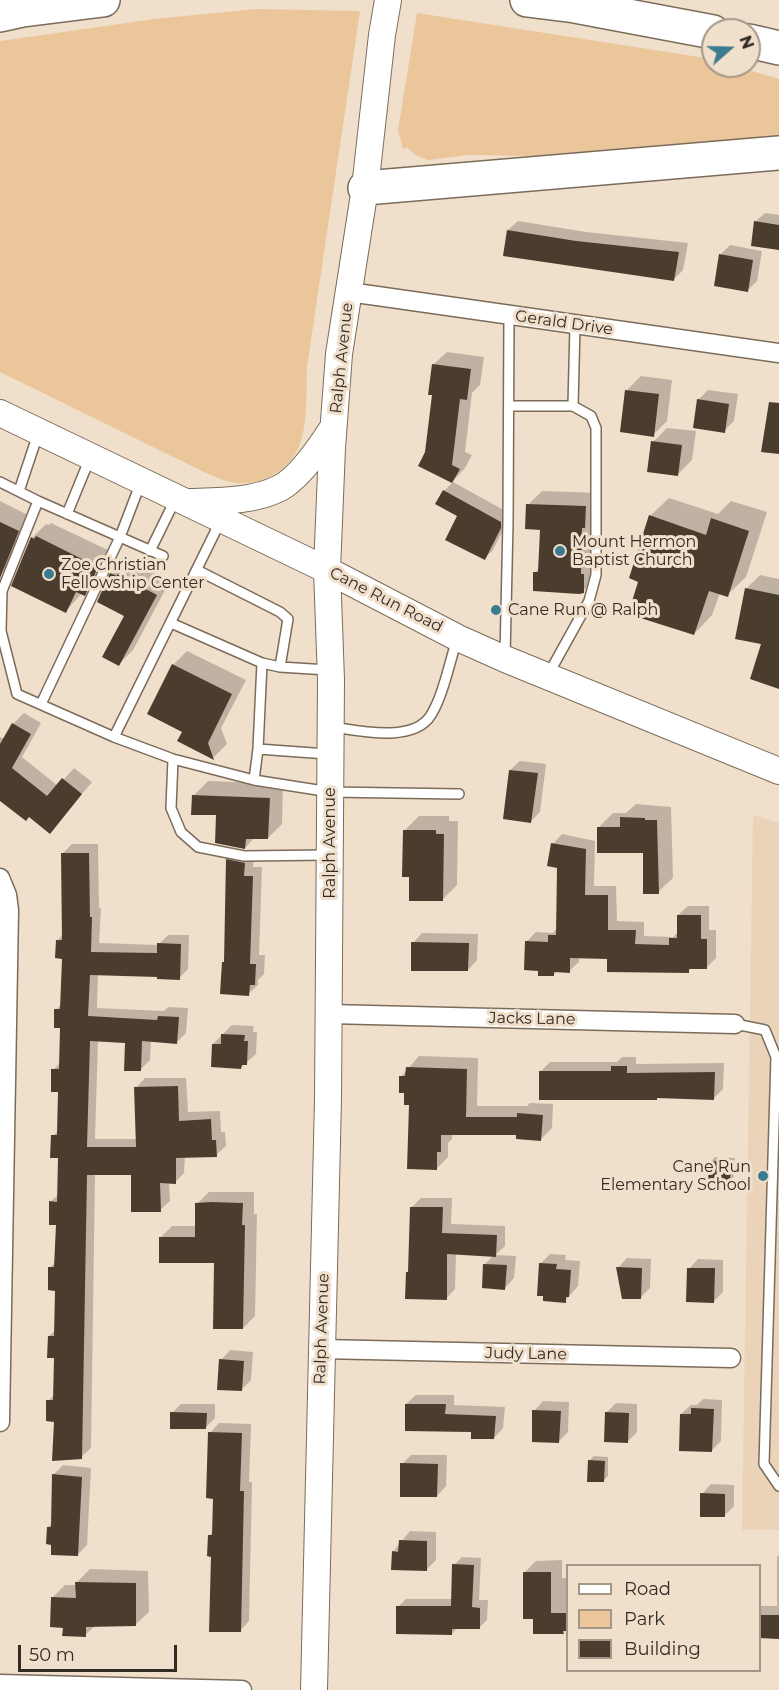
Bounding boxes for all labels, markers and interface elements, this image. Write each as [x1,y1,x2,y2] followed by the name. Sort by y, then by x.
[701,18,761,78] north arrow
[735,33,758,52] text: N
[327,302,357,414] street label: Ralph Avenue
[514,307,614,339] street label: Gerald Drive
[572,532,696,570] place label: Mount Hermon Baptist Church
[553,544,567,558] marker: Mount Hermon Baptist Church
[61,555,205,593] place label: Zoe Christian Fellowship Center
[326,563,446,637] street label: Cane Run Road
[42,567,56,581] marker: Zoe Christian Fellowship Center
[508,600,658,620] place label: Cane Run @ Ralph
[489,603,503,617] marker: Cane Run @ Ralph
[320,787,340,899] street label: Ralph Avenue
[488,1009,576,1029] street label: Jacks Lane
[600,1157,751,1195] place label: Cane Run Elementary School
[756,1169,770,1183] marker: Cane Run Elementary School
[310,1273,334,1385] street label: Ralph Avenue
[485,1344,567,1364] street label: Judy Lane
[566,1564,761,1672] legend
[624,1578,671,1600] text: Road
[624,1608,665,1630] text: Park
[21,1633,180,1671] scale bar
[624,1638,701,1660] text: Building
[29,1644,75,1666] text: 50 m

